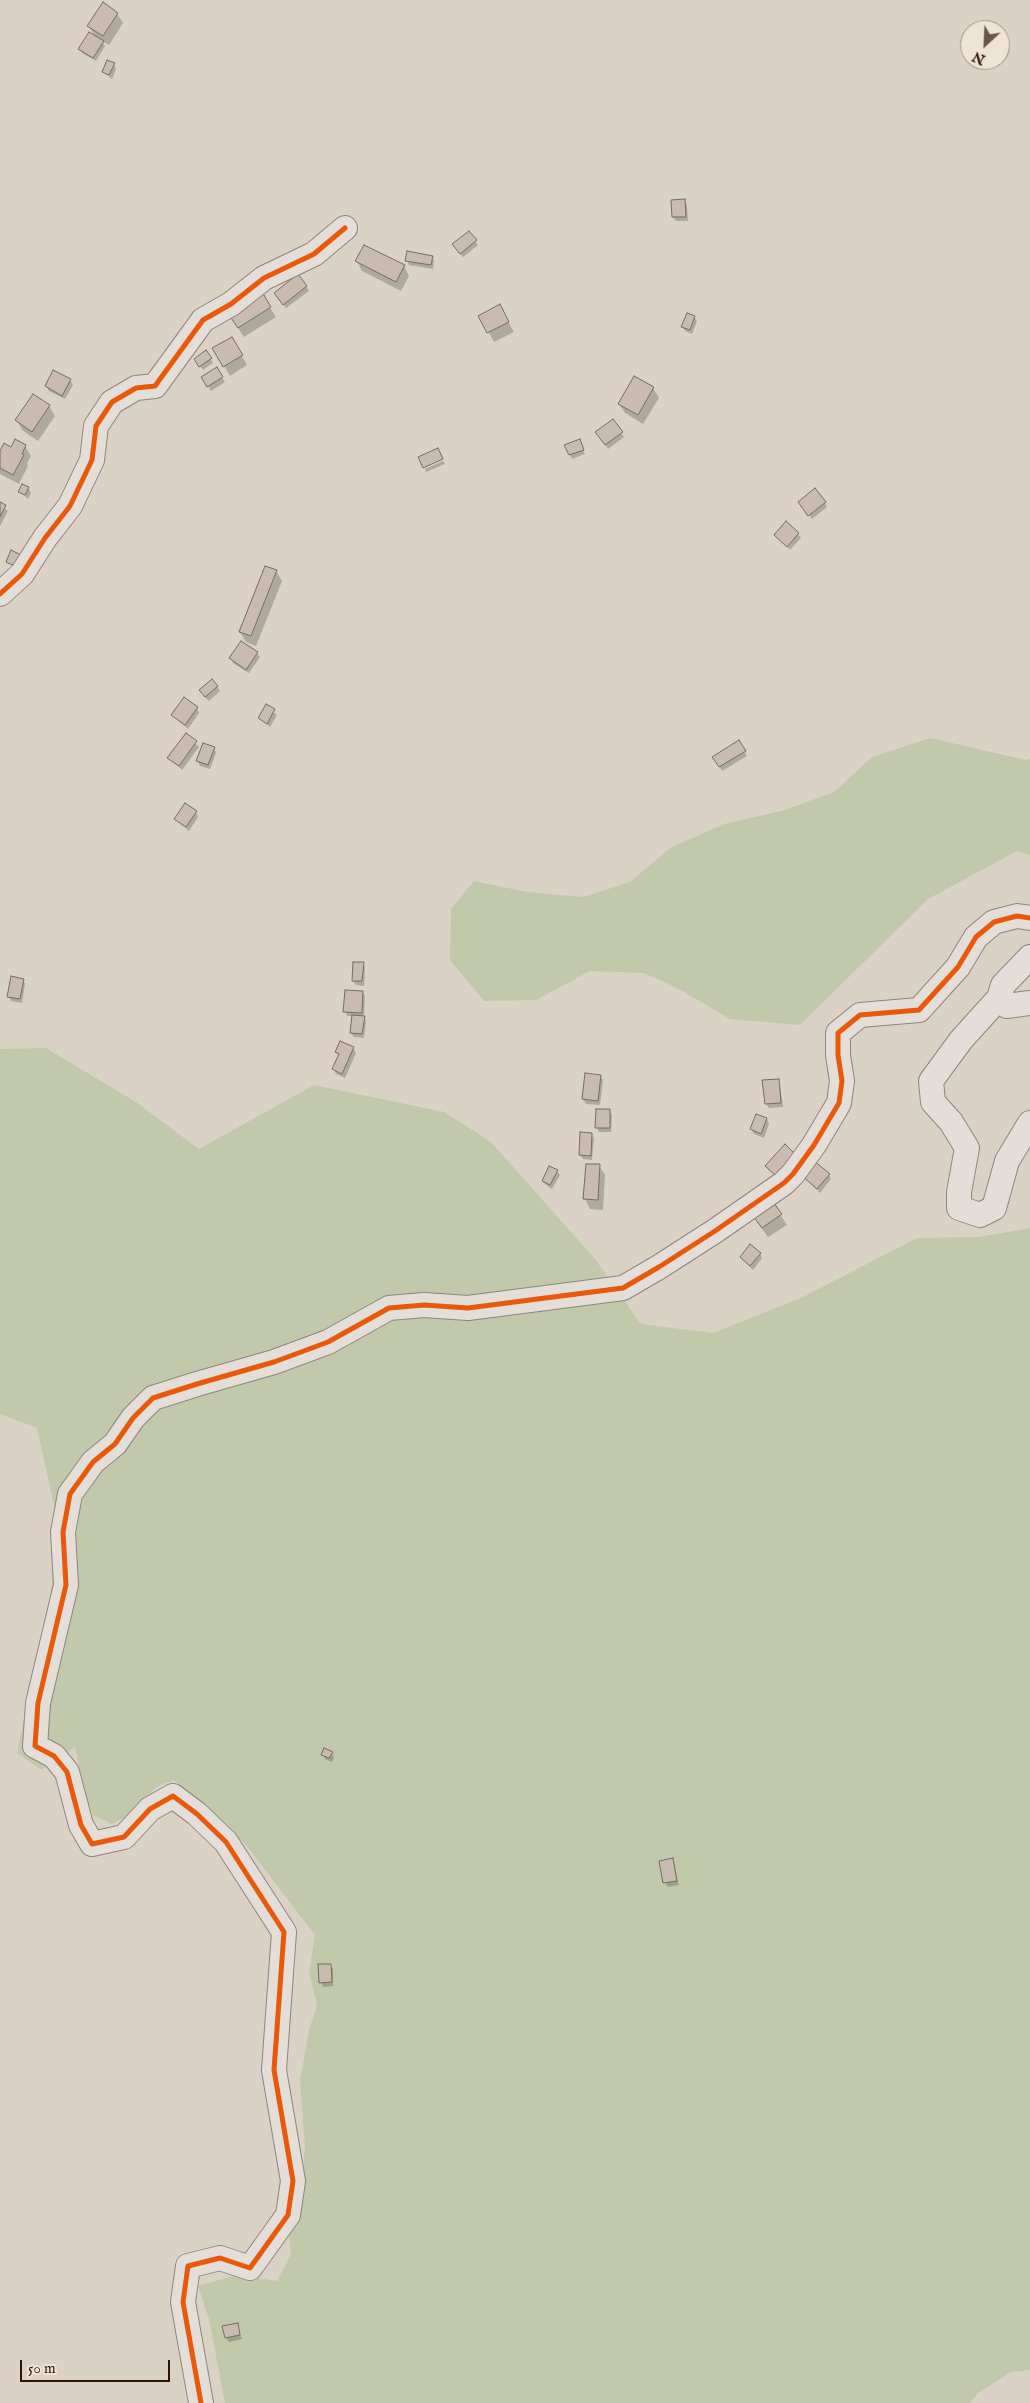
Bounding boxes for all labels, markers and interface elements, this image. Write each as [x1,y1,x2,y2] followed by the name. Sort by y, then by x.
[960,20,1010,70] north arrow
[970,47,988,68] text: N
[22,2350,172,2382] scale bar
[28,2359,56,2378] text: 50 m

